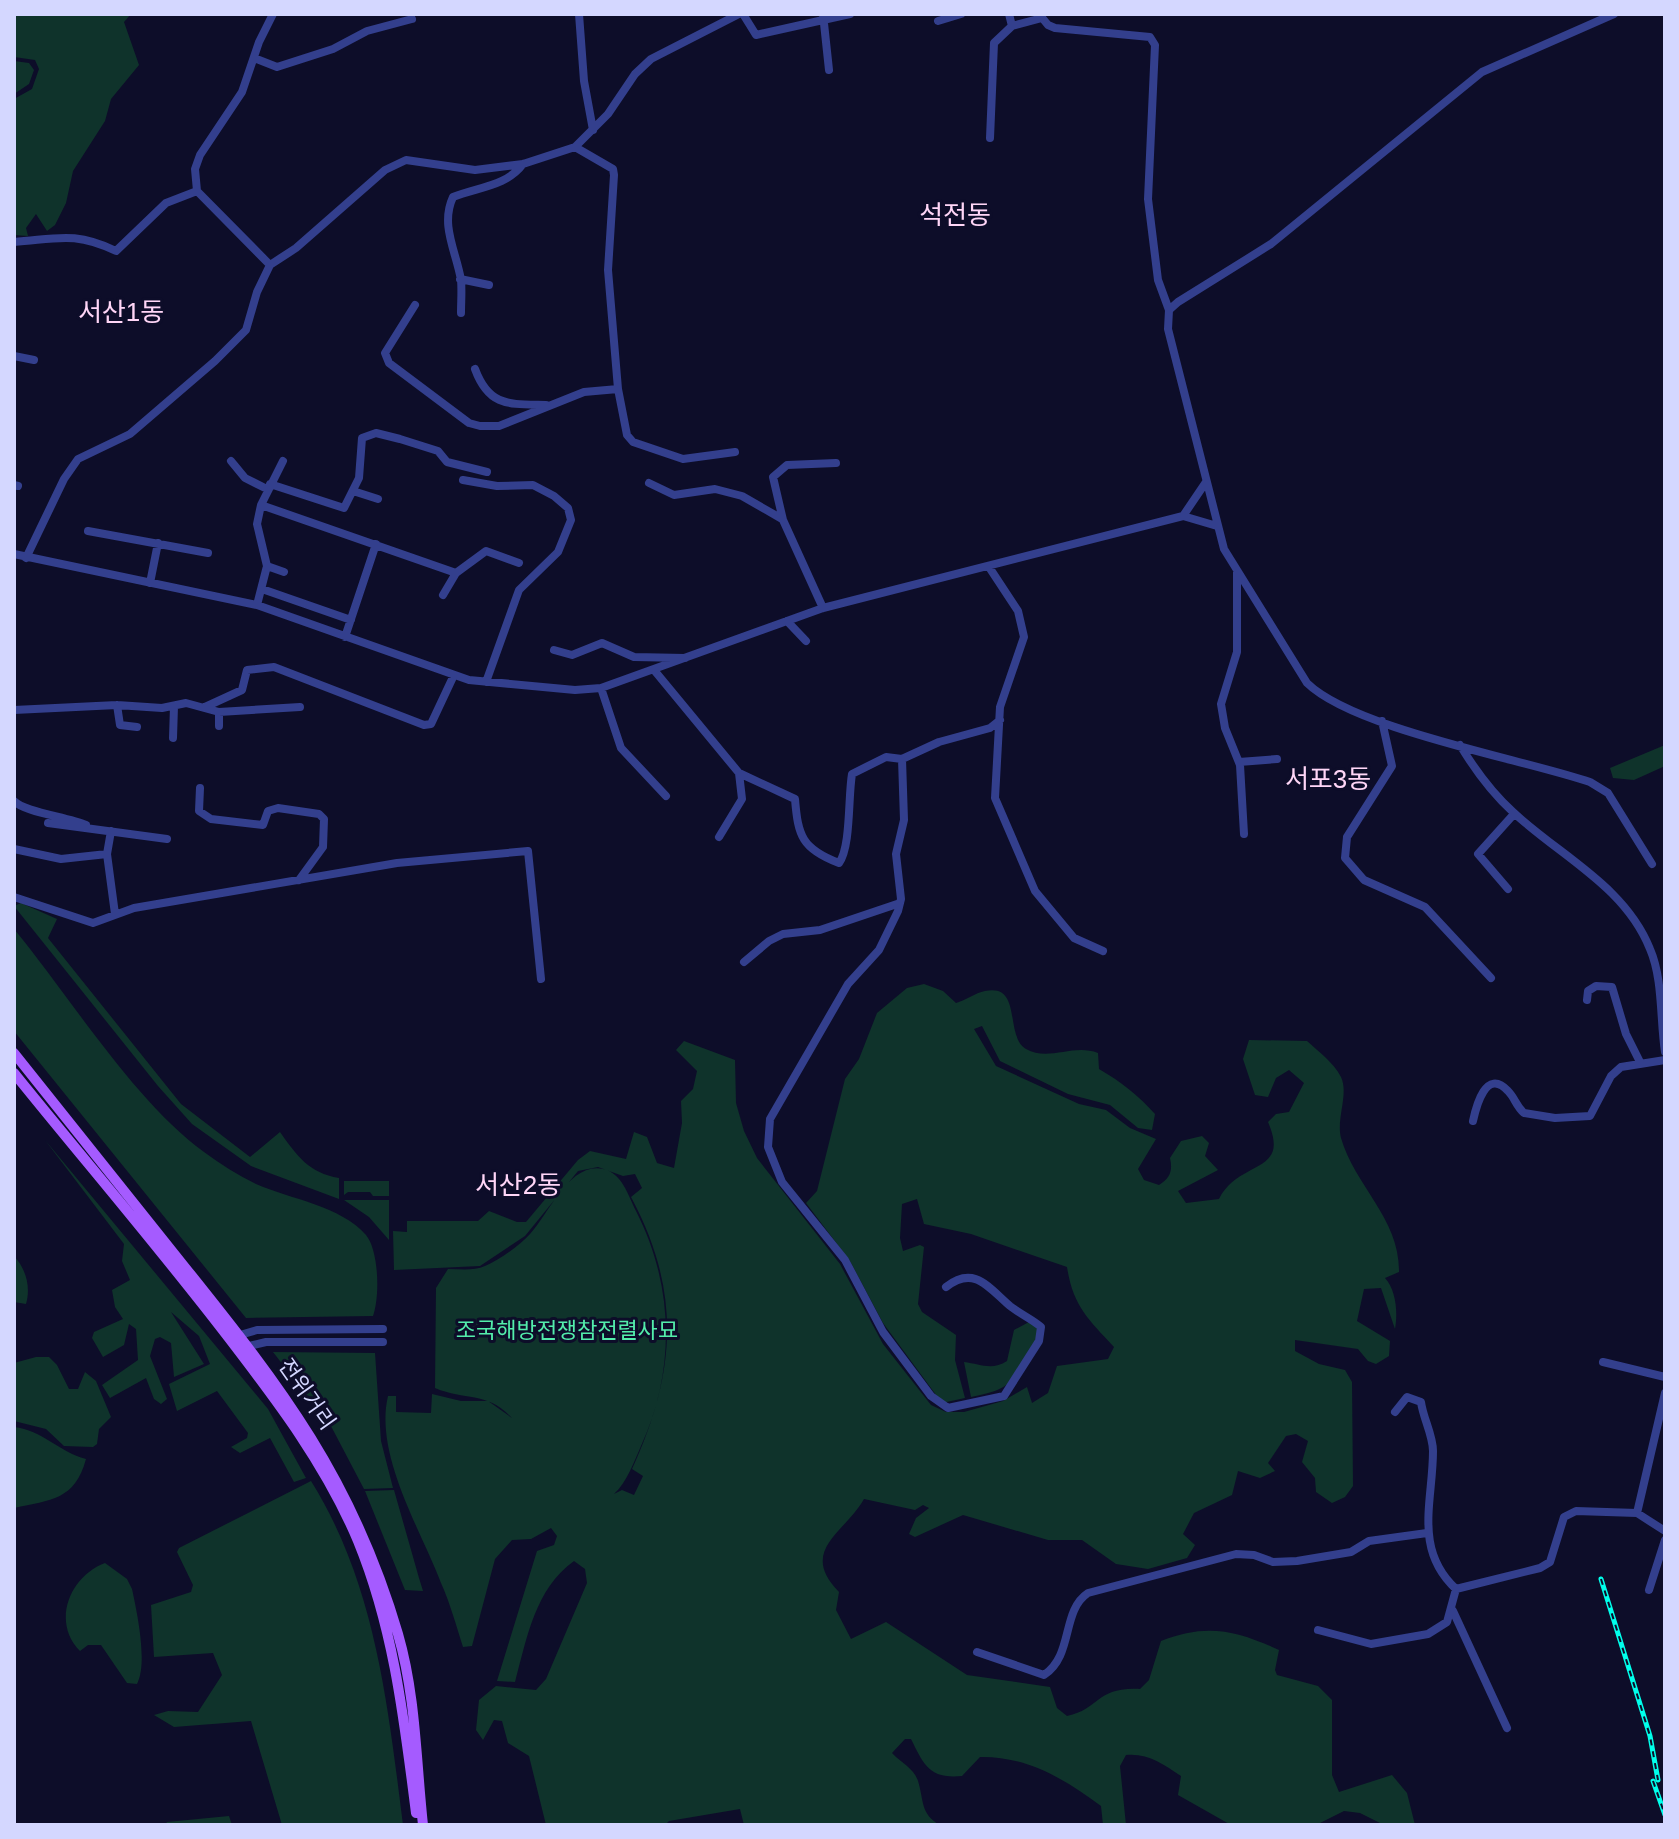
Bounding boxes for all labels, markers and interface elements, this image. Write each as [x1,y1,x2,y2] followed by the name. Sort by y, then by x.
[919,200,991,230] district label: 석전동
[78,297,164,327] district label: 서산1동
[1285,764,1371,794] district label: 서포3동
[475,1170,561,1200] district label: 서산2동
[456,1318,678,1343] park label: 조국해방전쟁참전렬사묘
[274,1354,340,1434] street label: 전위거리

